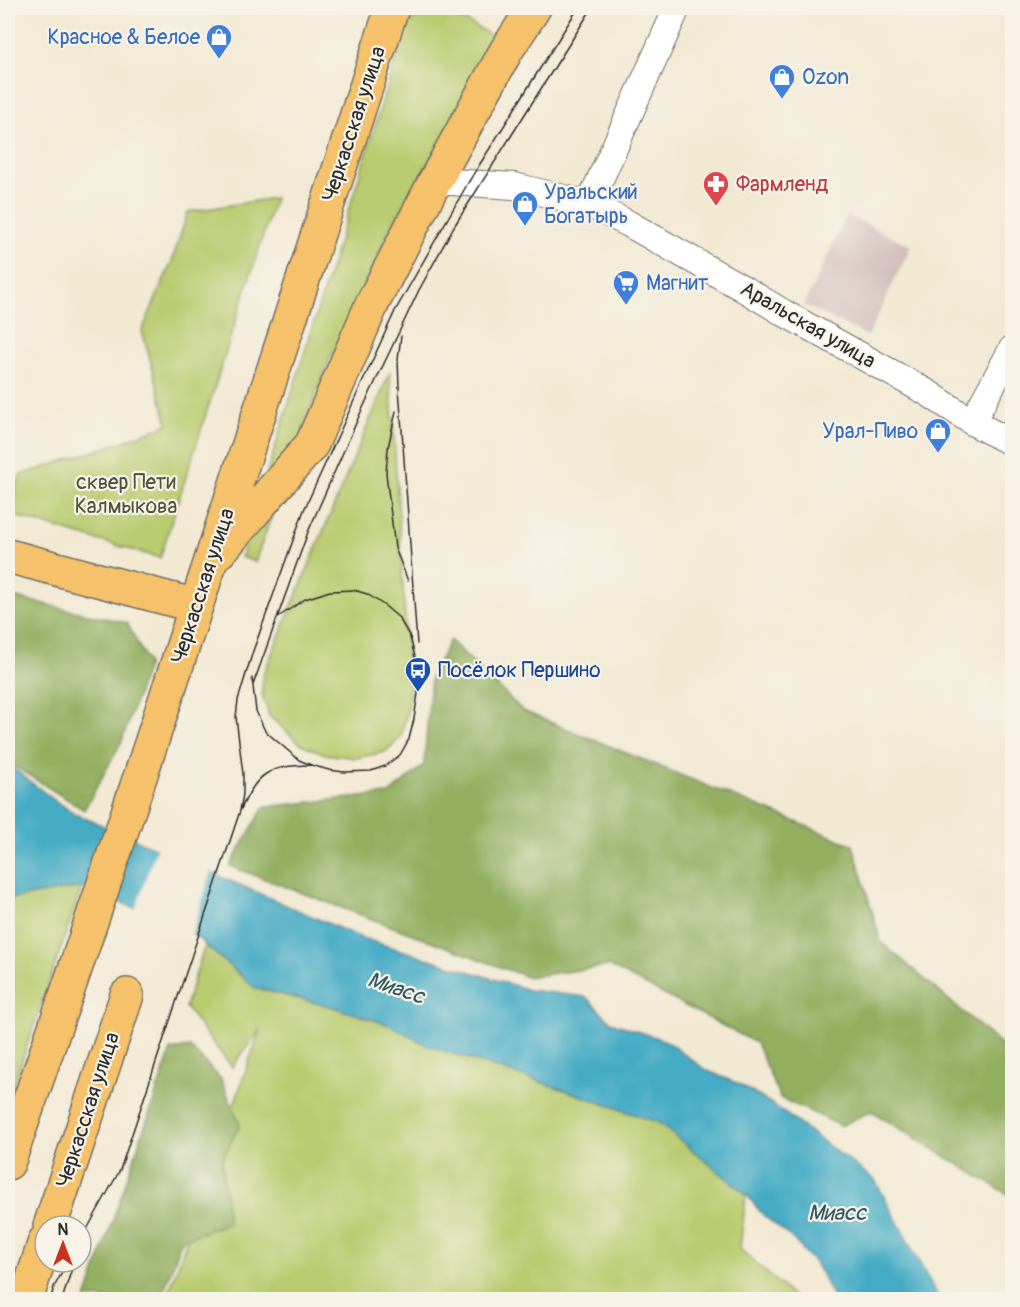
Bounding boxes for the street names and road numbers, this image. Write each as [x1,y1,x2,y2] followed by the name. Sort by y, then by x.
[316,43,392,205] street label: Черкасская улица
[735,275,881,375] street label: Аральская улица
[165,505,241,667] street label: Черкасская улица
[50,1029,126,1191] street label: Черкасская улица

